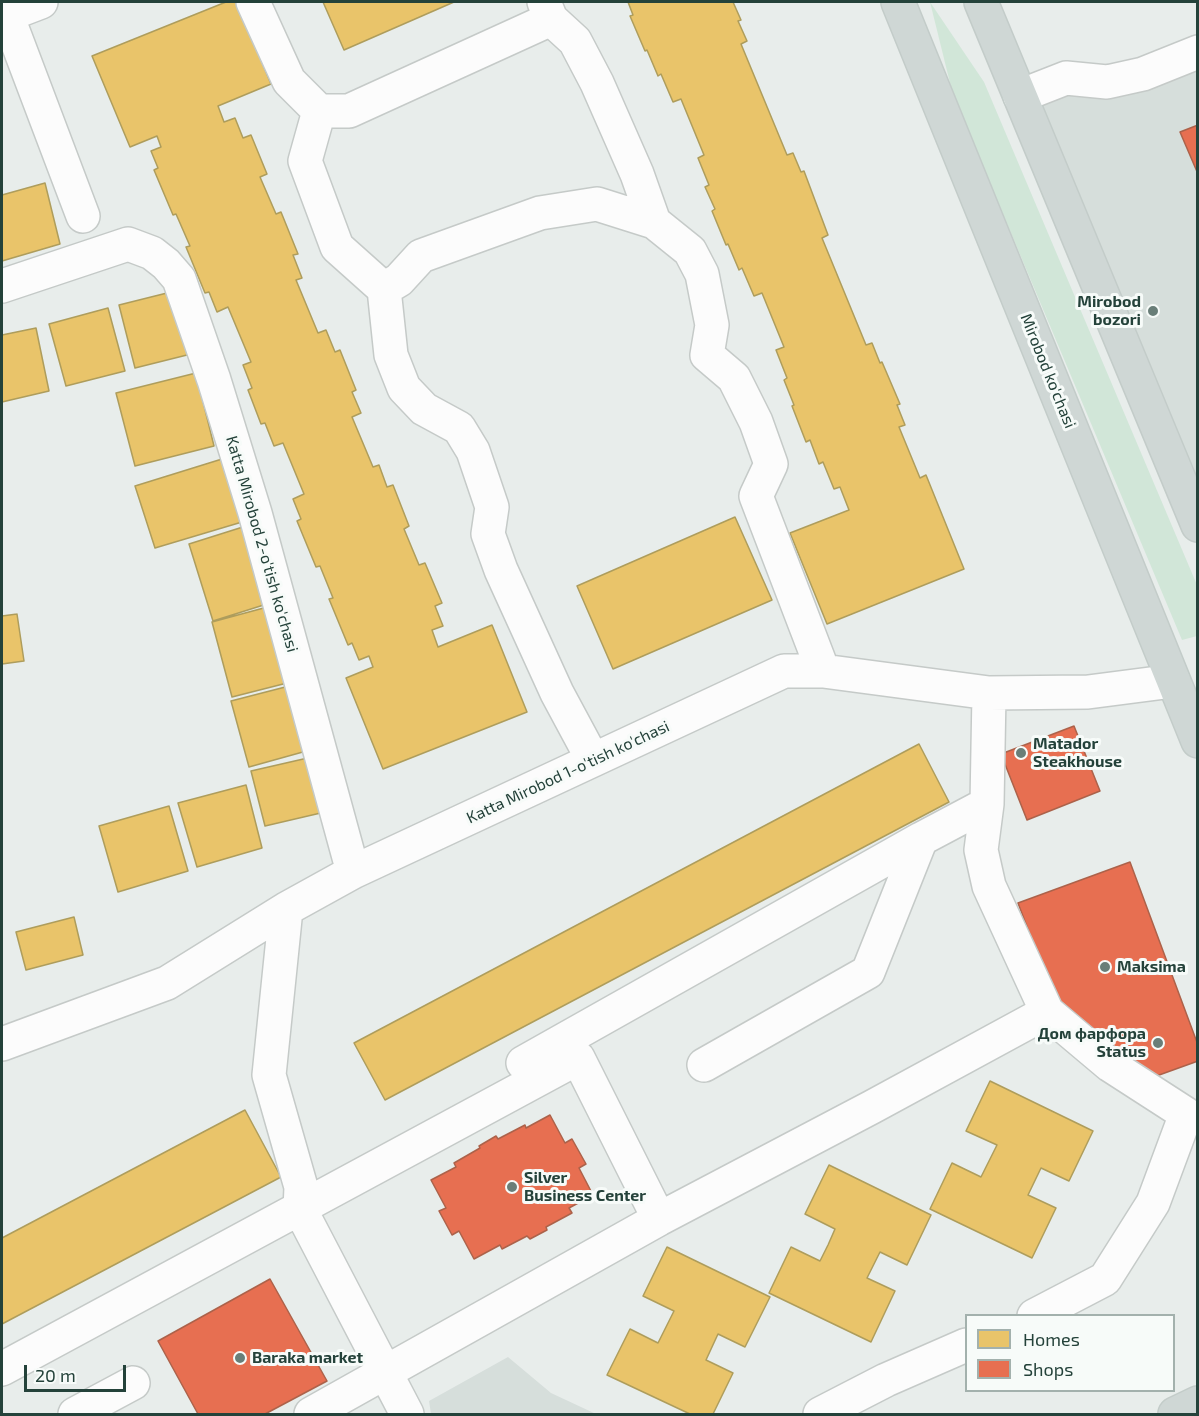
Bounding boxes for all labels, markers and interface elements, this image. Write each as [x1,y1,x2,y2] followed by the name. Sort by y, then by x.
[1077,292,1141,330] place label: Mirobod bozori
[1146,304,1160,318] marker: Mirobod bozori
[1016,311,1080,431] street label: Mirobod ko'chasi
[222,434,302,654] street label: Katta Mirobod 2-o'tish ko'chasi
[464,716,672,828] street label: Katta Mirobod 1-o'tish ko'chasi
[1033,734,1122,772] place label: Matador Steakhouse
[1014,746,1028,760] marker: Matador Steakhouse
[1117,957,1186,977] place label: Maksima
[1098,960,1112,974] marker: Maksima
[1038,1024,1146,1062] place label: Дом фарфора Status
[1151,1036,1165,1050] marker: Дом фарфора Status
[524,1168,646,1206] place label: Silver Business Center
[505,1180,519,1194] marker: Silver Business Center
[965,1314,1175,1392] legend
[1023,1328,1080,1350] text: Homes
[252,1348,363,1368] place label: Baraka market
[233,1351,247,1365] marker: Baraka market
[27,1353,129,1391] scale bar
[1023,1358,1073,1380] text: Shops
[35,1364,76,1386] text: 20 m

